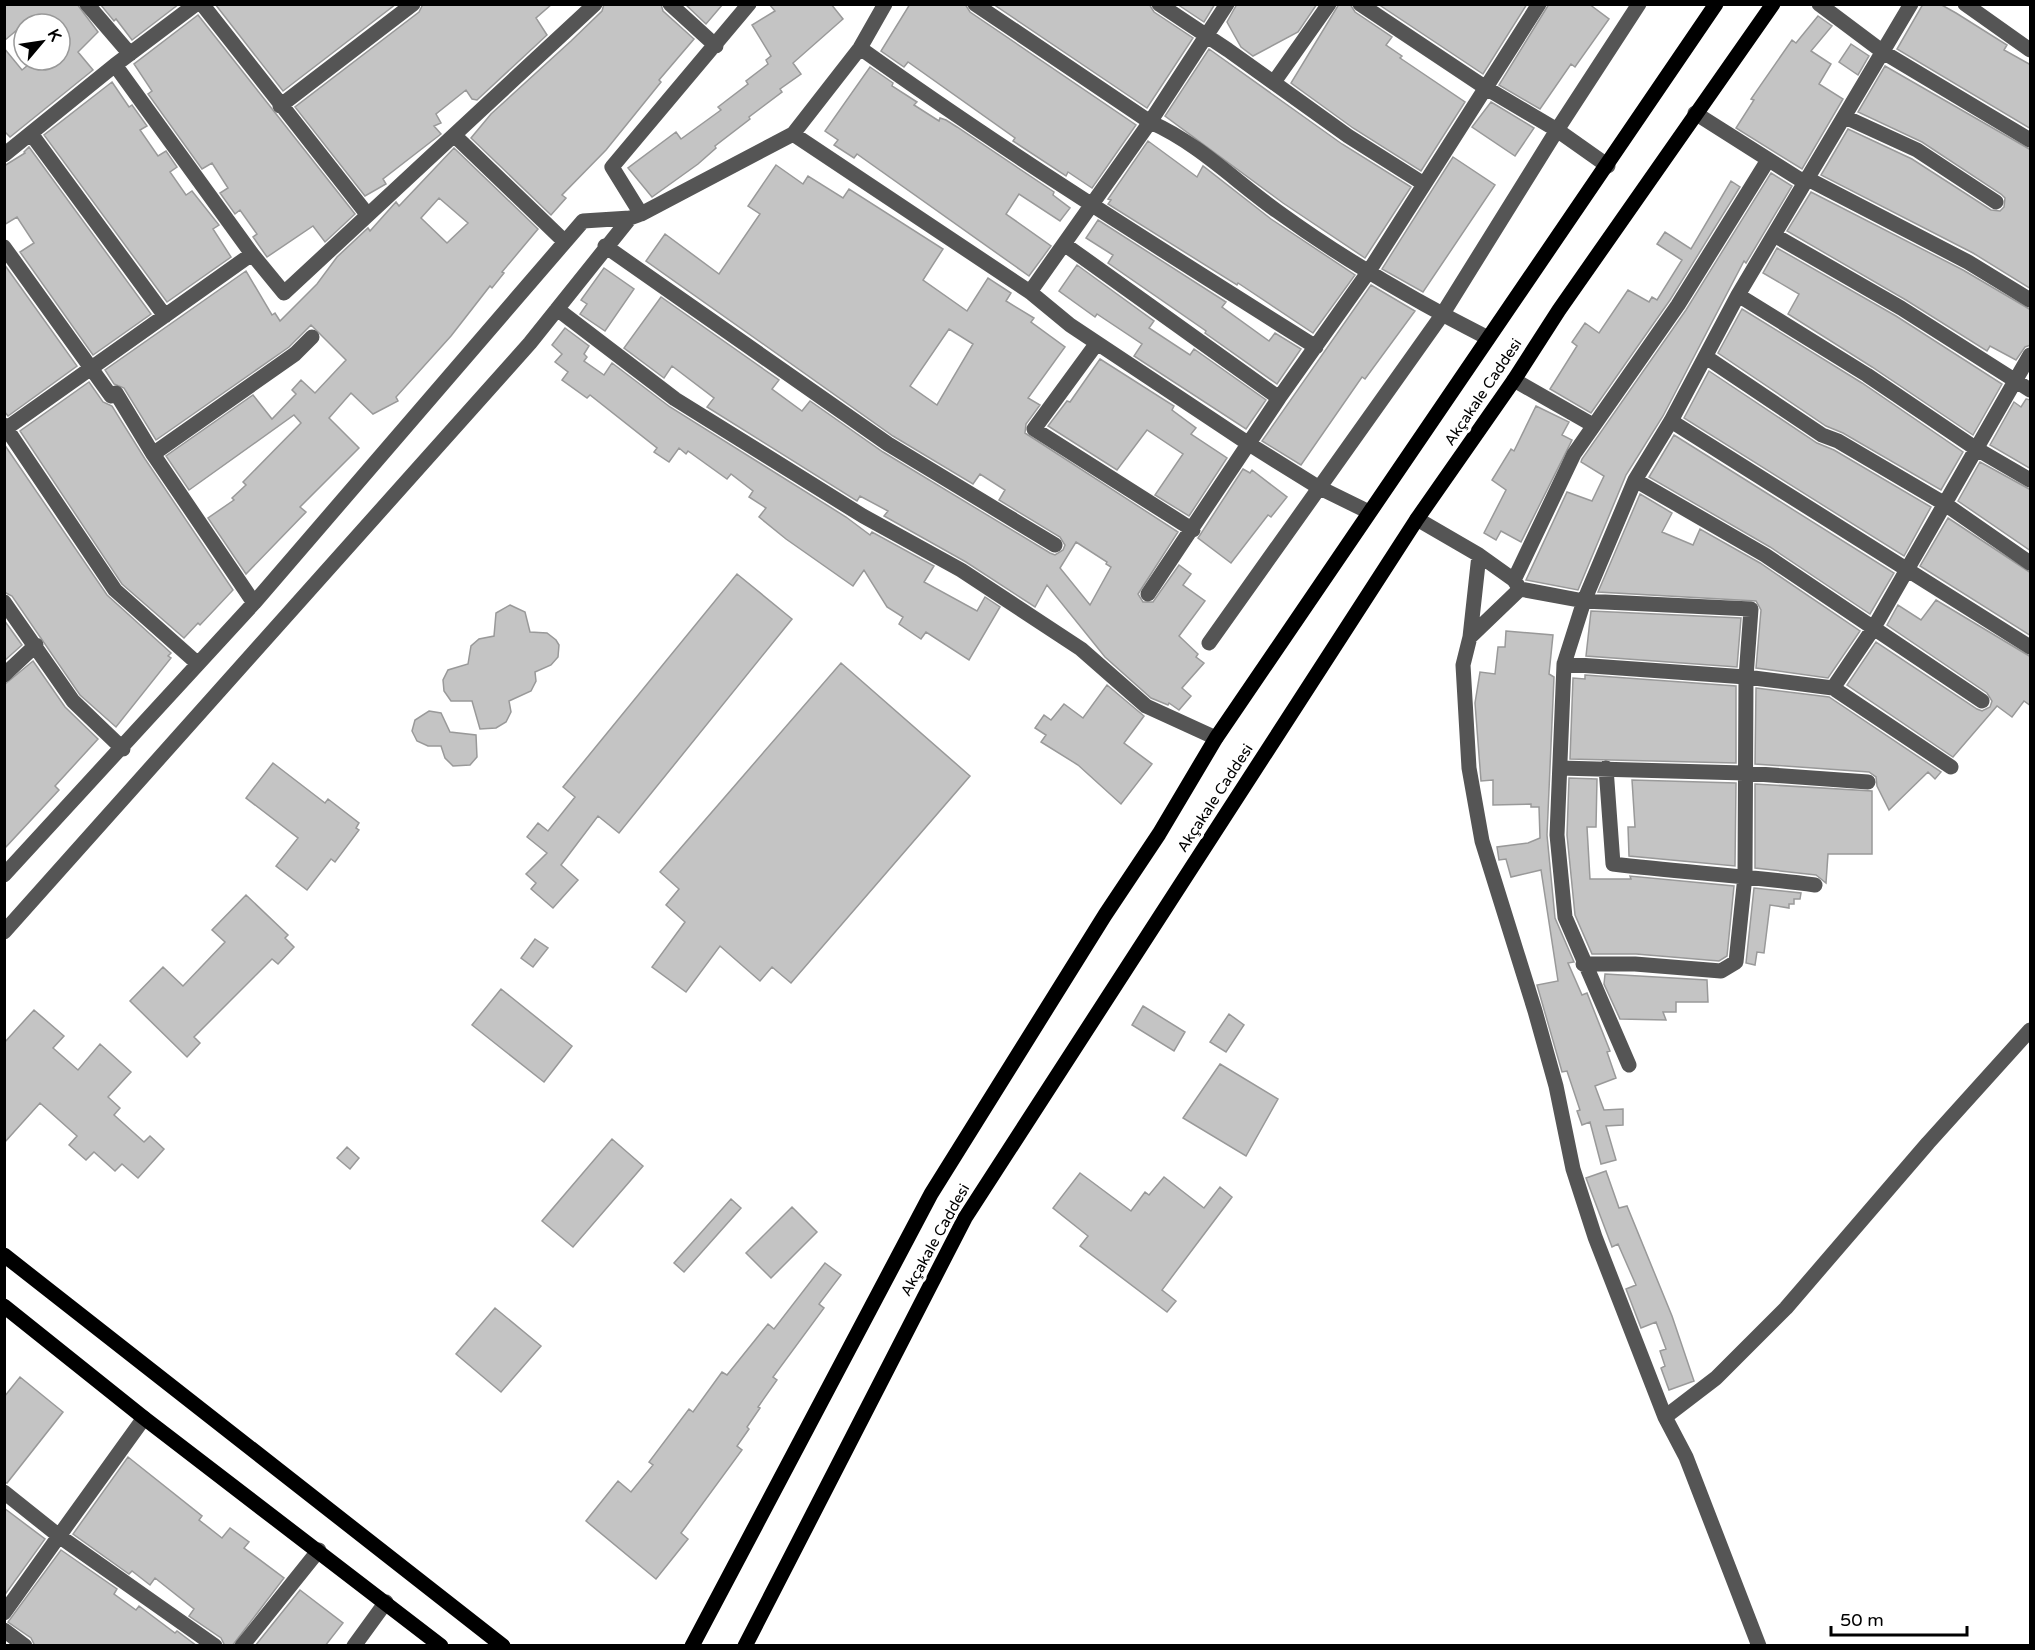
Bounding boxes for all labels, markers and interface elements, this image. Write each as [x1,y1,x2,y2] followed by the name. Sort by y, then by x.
[12,12,72,72] north arrow
[43,26,66,45] text: K
[1440,335,1526,449] street label: Akçakale Caddesi
[1173,741,1257,855] street label: Akçakale Caddesi
[897,1181,973,1299] street label: Akçakale Caddesi
[1831,1599,1968,1637] scale bar
[1840,1609,1884,1631] text: 50 m

